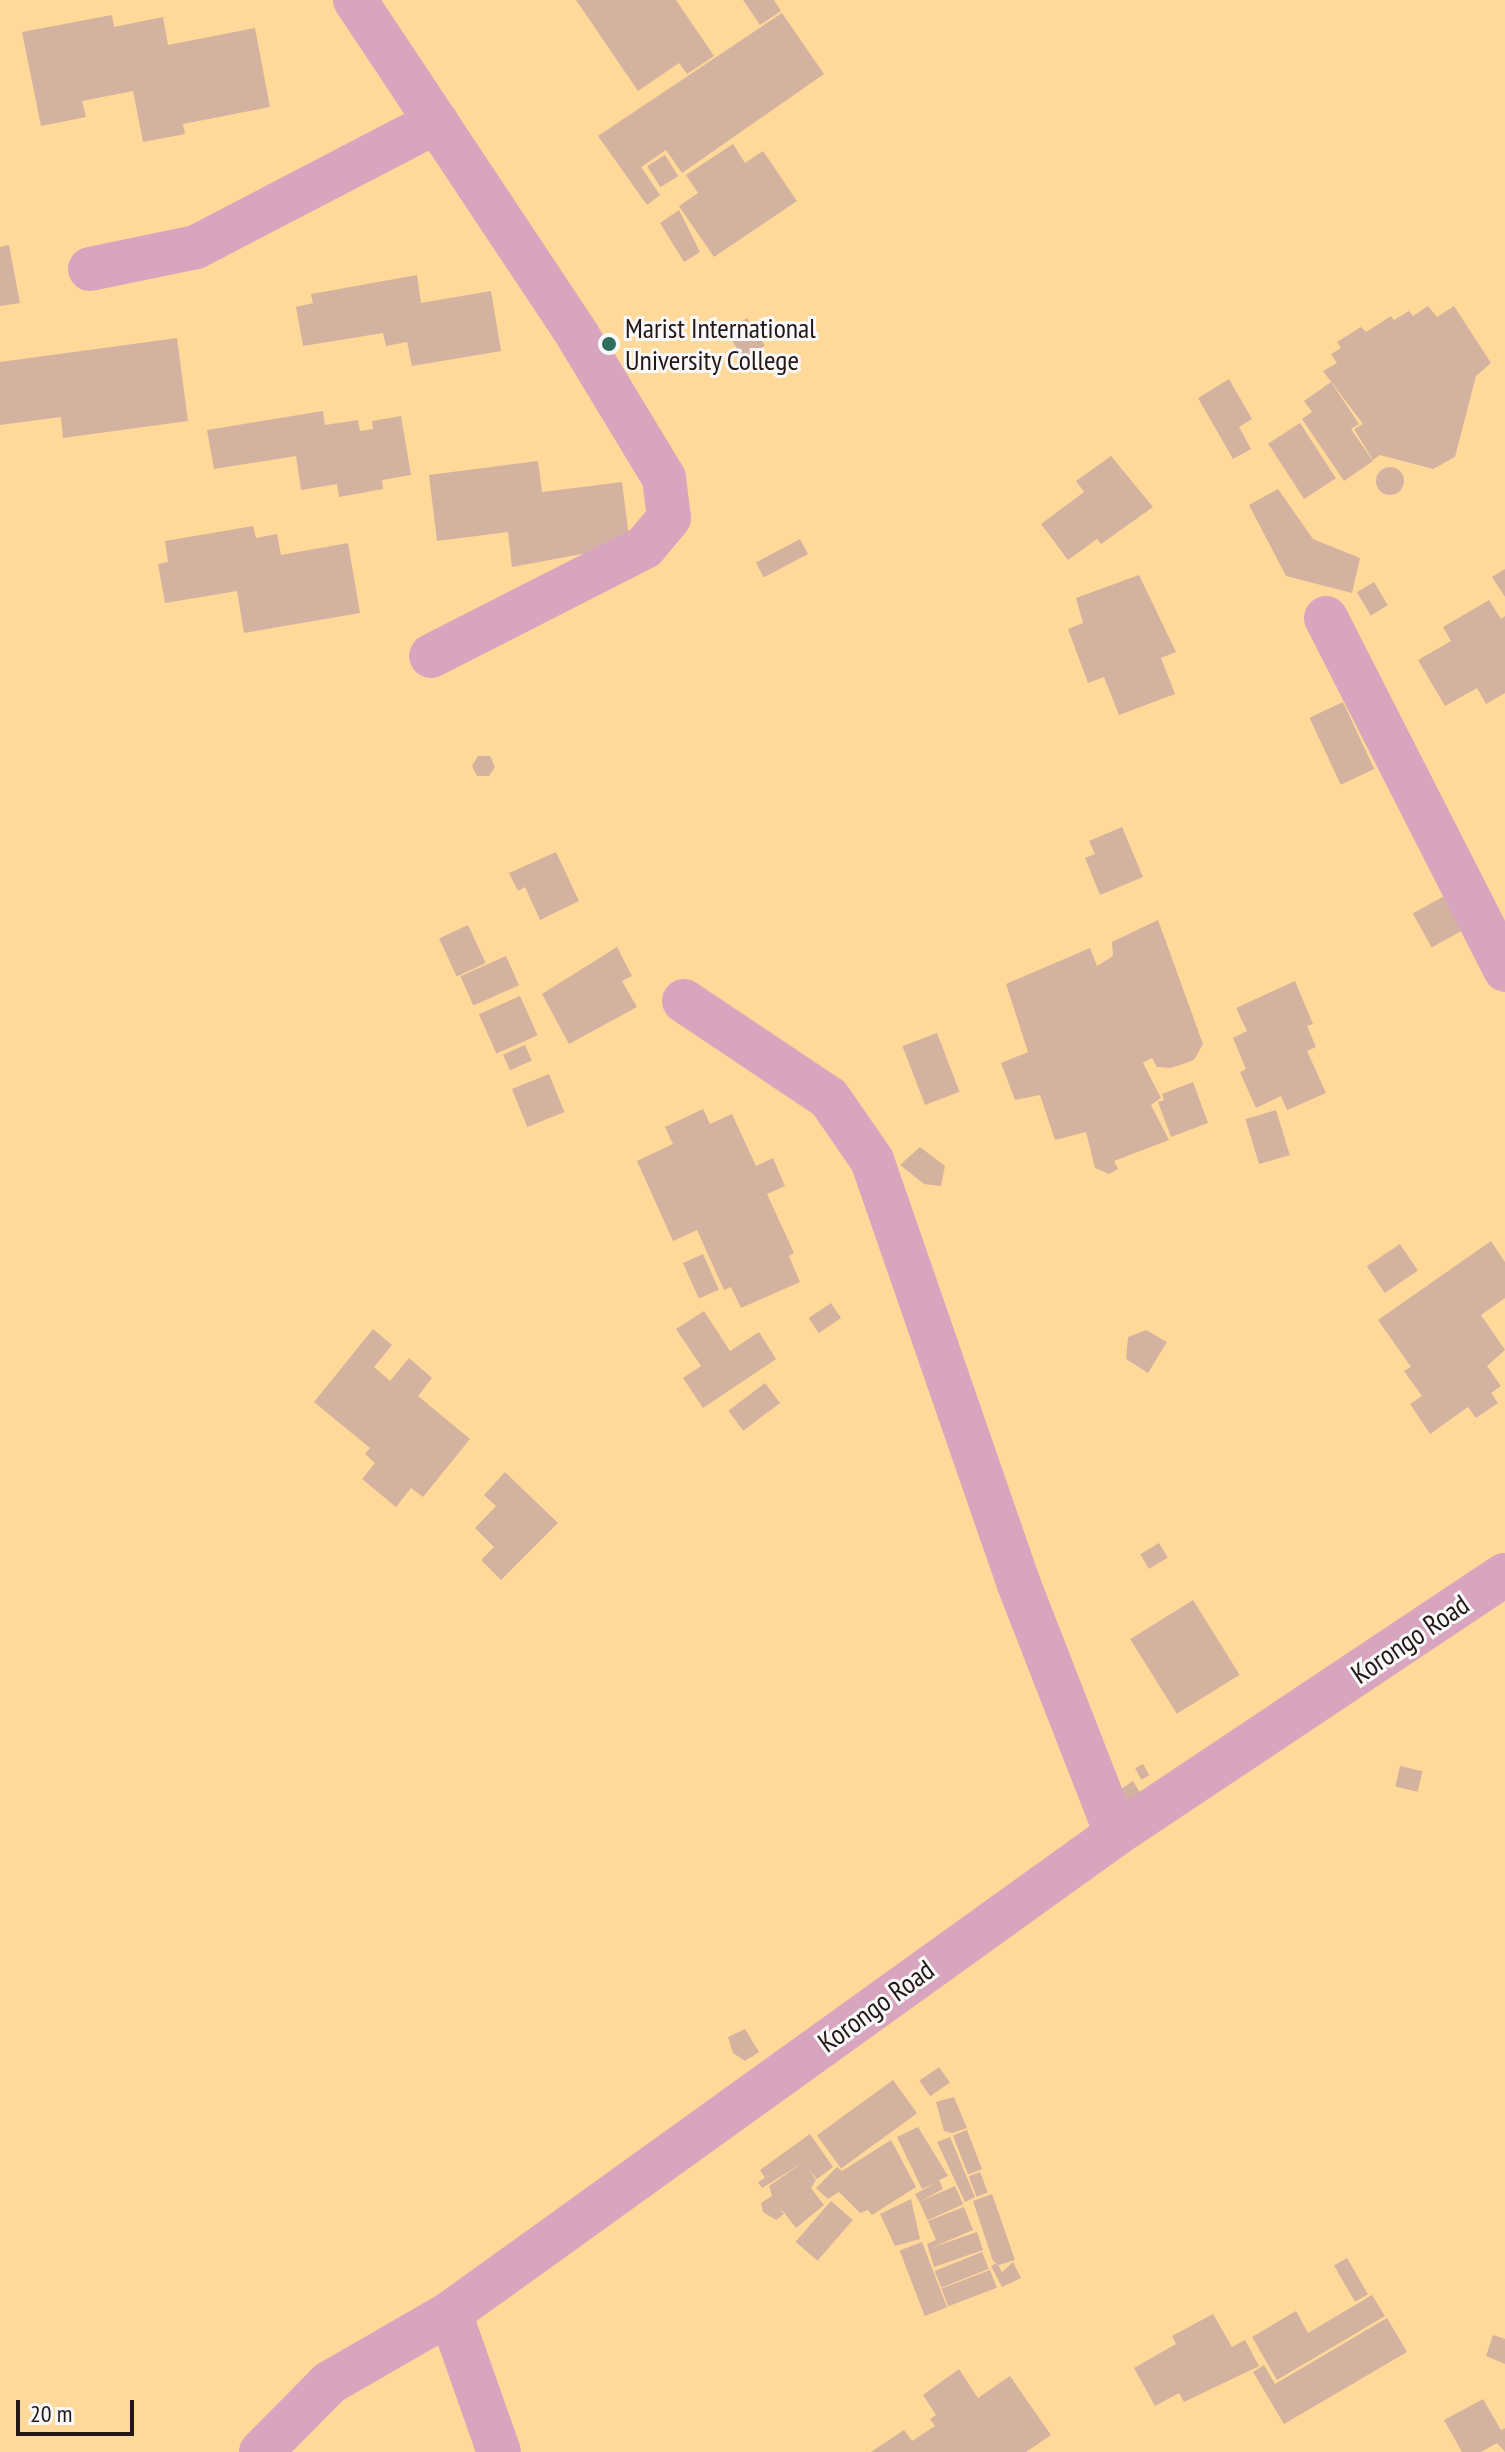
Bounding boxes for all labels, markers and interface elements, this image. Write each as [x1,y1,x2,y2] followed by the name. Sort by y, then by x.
[625,311,816,377] place label: Marist International University College
[600,335,618,353] marker: Marist International University College
[1345,1587,1475,1691] street label: Korongo Road
[812,1953,940,2059] street label: Korongo Road
[20,2384,138,2434] scale bar
[30,2398,72,2429] text: 20 m

